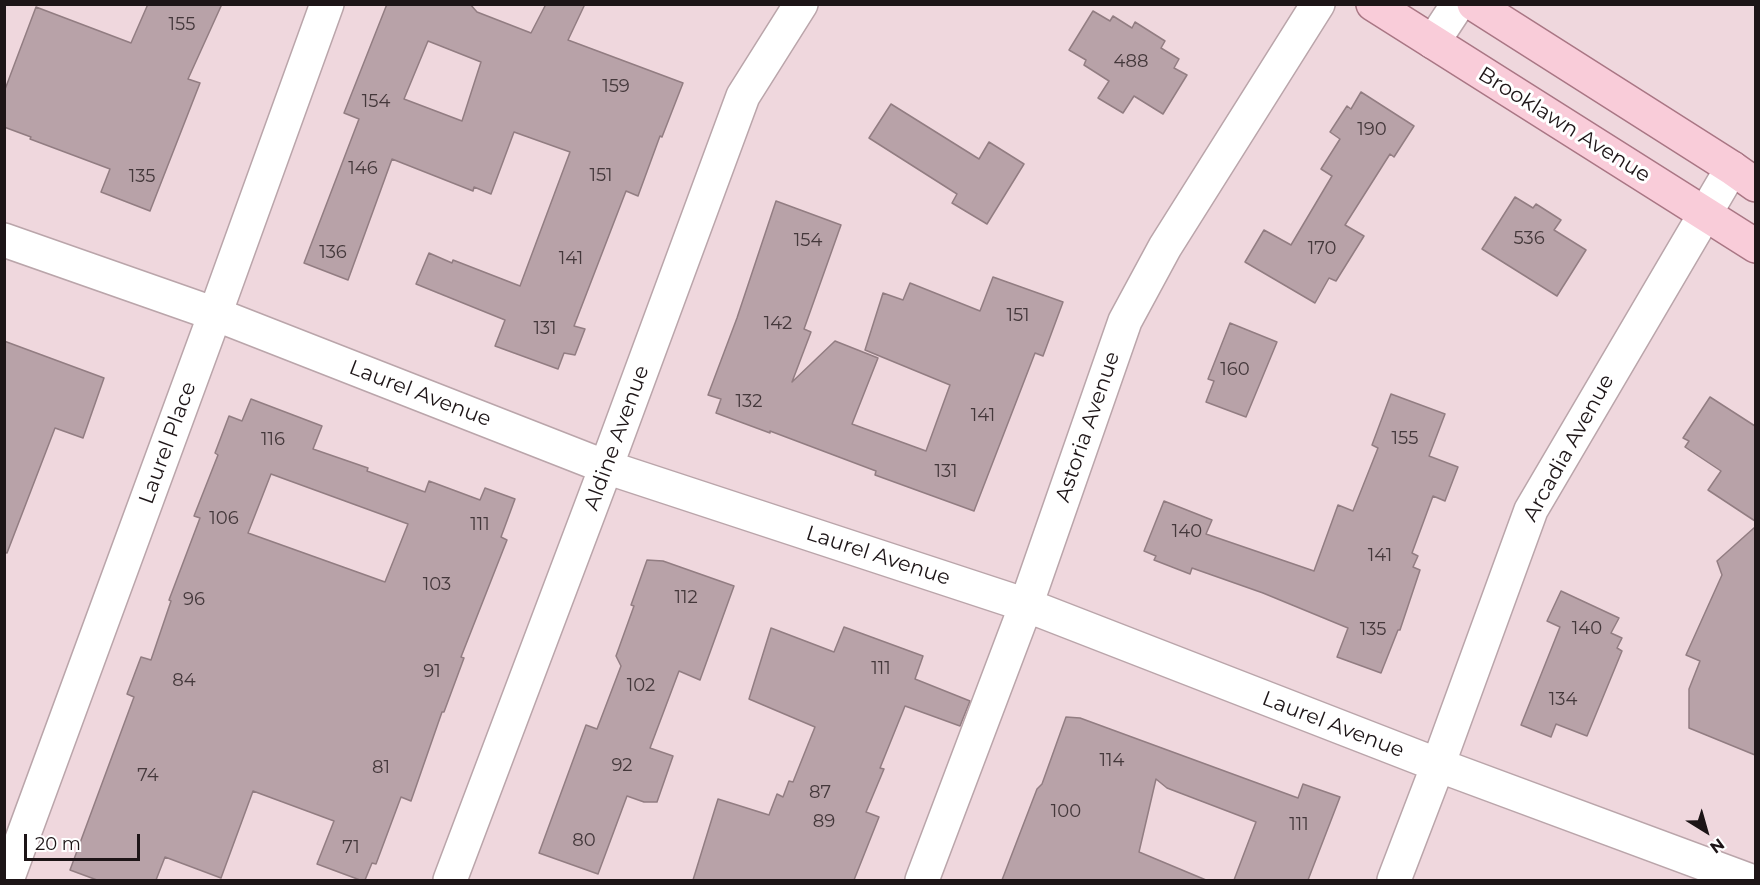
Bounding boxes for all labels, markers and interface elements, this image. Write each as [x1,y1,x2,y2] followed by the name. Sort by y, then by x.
[169,14,195,36] house number: 155
[1113,51,1149,73] house number: 488
[1473,62,1655,188] street label: Brooklawn Avenue
[602,76,630,98] house number: 159
[362,91,390,113] house number: 154
[1357,119,1387,141] house number: 190
[348,158,378,180] house number: 146
[589,165,613,187] house number: 151
[129,166,155,188] house number: 135
[1513,228,1545,250] house number: 536
[794,230,822,252] house number: 154
[1308,238,1336,260] house number: 170
[319,242,347,264] house number: 136
[559,248,583,270] house number: 141
[1006,305,1030,327] house number: 151
[764,313,792,335] house number: 142
[533,318,557,340] house number: 131
[1050,348,1126,506] street label: Astoria Avenue
[345,355,495,433] street label: Laurel Avenue
[1220,359,1250,381] house number: 160
[579,362,655,514] street label: Aldine Avenue
[1518,370,1620,526] street label: Arcadia Avenue
[134,378,202,508] street label: Laurel Place
[736,391,762,413] house number: 132
[971,405,995,427] house number: 141
[1392,428,1418,450] house number: 155
[261,429,285,451] house number: 116
[934,461,958,483] house number: 131
[209,508,239,530] house number: 106
[470,514,490,536] house number: 111
[803,521,953,591] street label: Laurel Avenue
[1172,521,1202,543] house number: 140
[1368,545,1392,567] house number: 141
[423,574,451,596] house number: 103
[674,587,698,609] house number: 112
[183,589,205,611] house number: 96
[1572,618,1602,640] house number: 140
[1360,619,1386,641] house number: 135
[871,658,891,680] house number: 111
[423,661,441,683] house number: 91
[172,670,196,692] house number: 84
[627,675,655,697] house number: 102
[1258,686,1408,764] street label: Laurel Avenue
[1549,689,1577,711] house number: 134
[1100,750,1124,772] house number: 114
[611,755,633,777] house number: 92
[372,757,390,779] house number: 81
[137,765,159,787] house number: 74
[809,782,831,804] house number: 87
[1051,801,1081,823] house number: 100
[1676,801,1736,861] north arrow
[813,811,835,833] house number: 89
[1289,814,1309,836] house number: 111
[27,822,142,860] scale bar
[572,830,596,852] house number: 80
[35,833,81,855] text: 20 m
[1706,834,1728,857] text: N
[342,837,360,859] house number: 71

